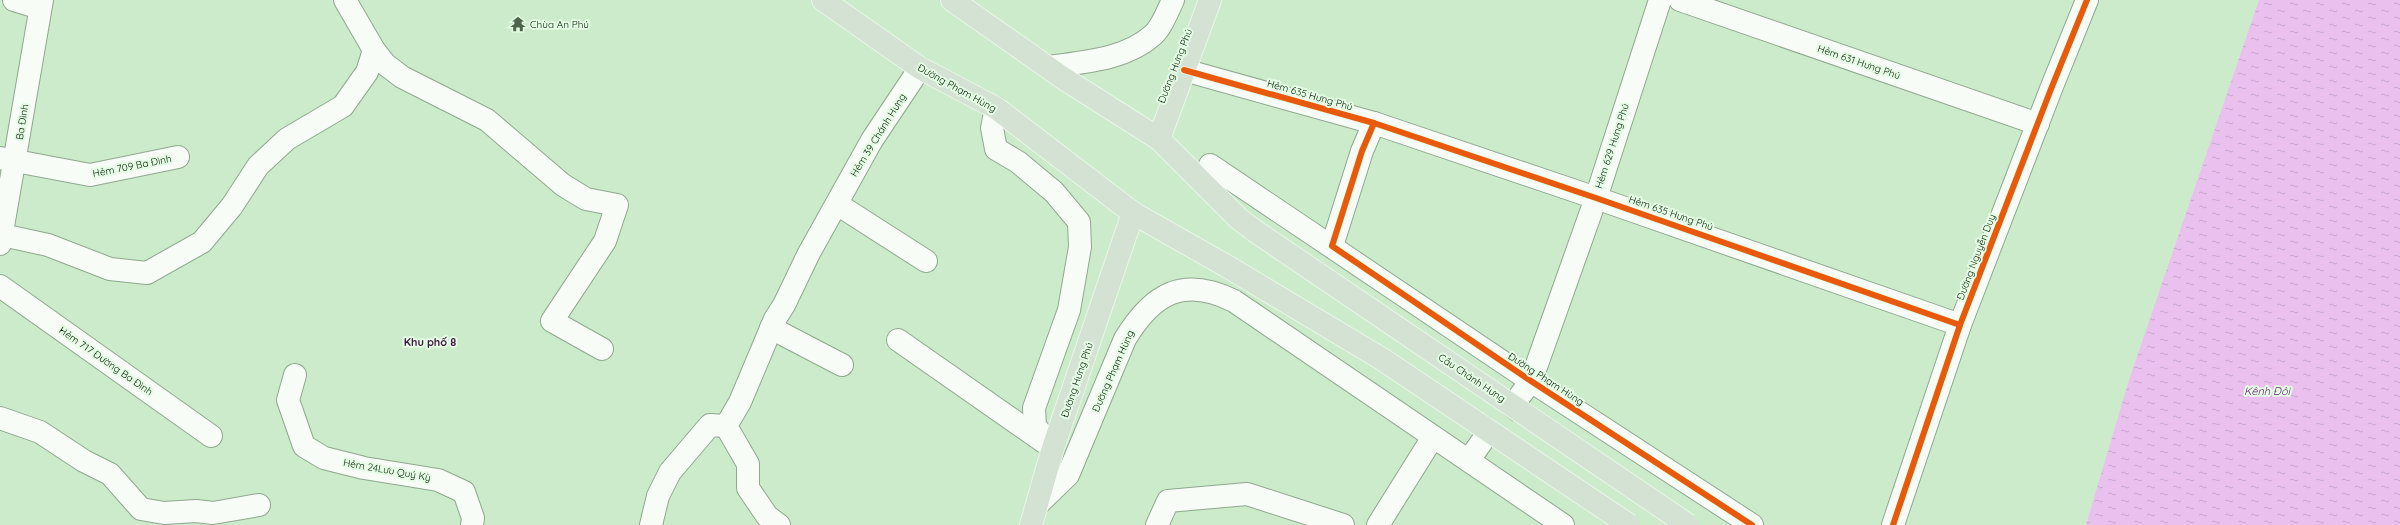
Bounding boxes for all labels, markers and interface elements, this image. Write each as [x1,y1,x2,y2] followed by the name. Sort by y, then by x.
[509,15,527,33] temple icon: Chùa An Phú
[530,18,589,31] place label: Chùa An Phú
[1155,27,1195,105] street label: Đường Hưng Phú
[1816,42,1902,82] street label: Hẻm 631 Hưng Phú
[915,61,999,115] street label: Đường Phạm Hùng
[1266,77,1354,113] street label: Hẻm 635 Hưng Phú
[847,91,909,179] street label: Hẻm 39 Chánh Hưng
[1592,102,1632,190] street label: Hẻm 629 Hưng Phú
[13,103,31,141] street label: Ba Đình
[91,152,173,180] street label: Hẻm 709 Ba Đình
[1627,192,1715,234] street label: Hẻm 635 Hưng Phú
[1954,212,1998,302] street label: Đường Nguyễn Duy
[57,324,155,398] street label: Hẻm 717 Đường Ba Đình
[1089,328,1137,414] street label: Đường Phạm Hùng
[404,335,456,349] district label: Khu phố 8
[1058,341,1096,419] street label: Đường Hưng Phú
[1505,350,1587,408] street label: Đường Phạm Hùng
[1436,351,1508,405] street label: Cầu Chánh Hưng
[2244,384,2292,398] water label: Kênh Đôi
[342,456,432,484] street label: Hẻm 24Lưu Quý Kỳ

